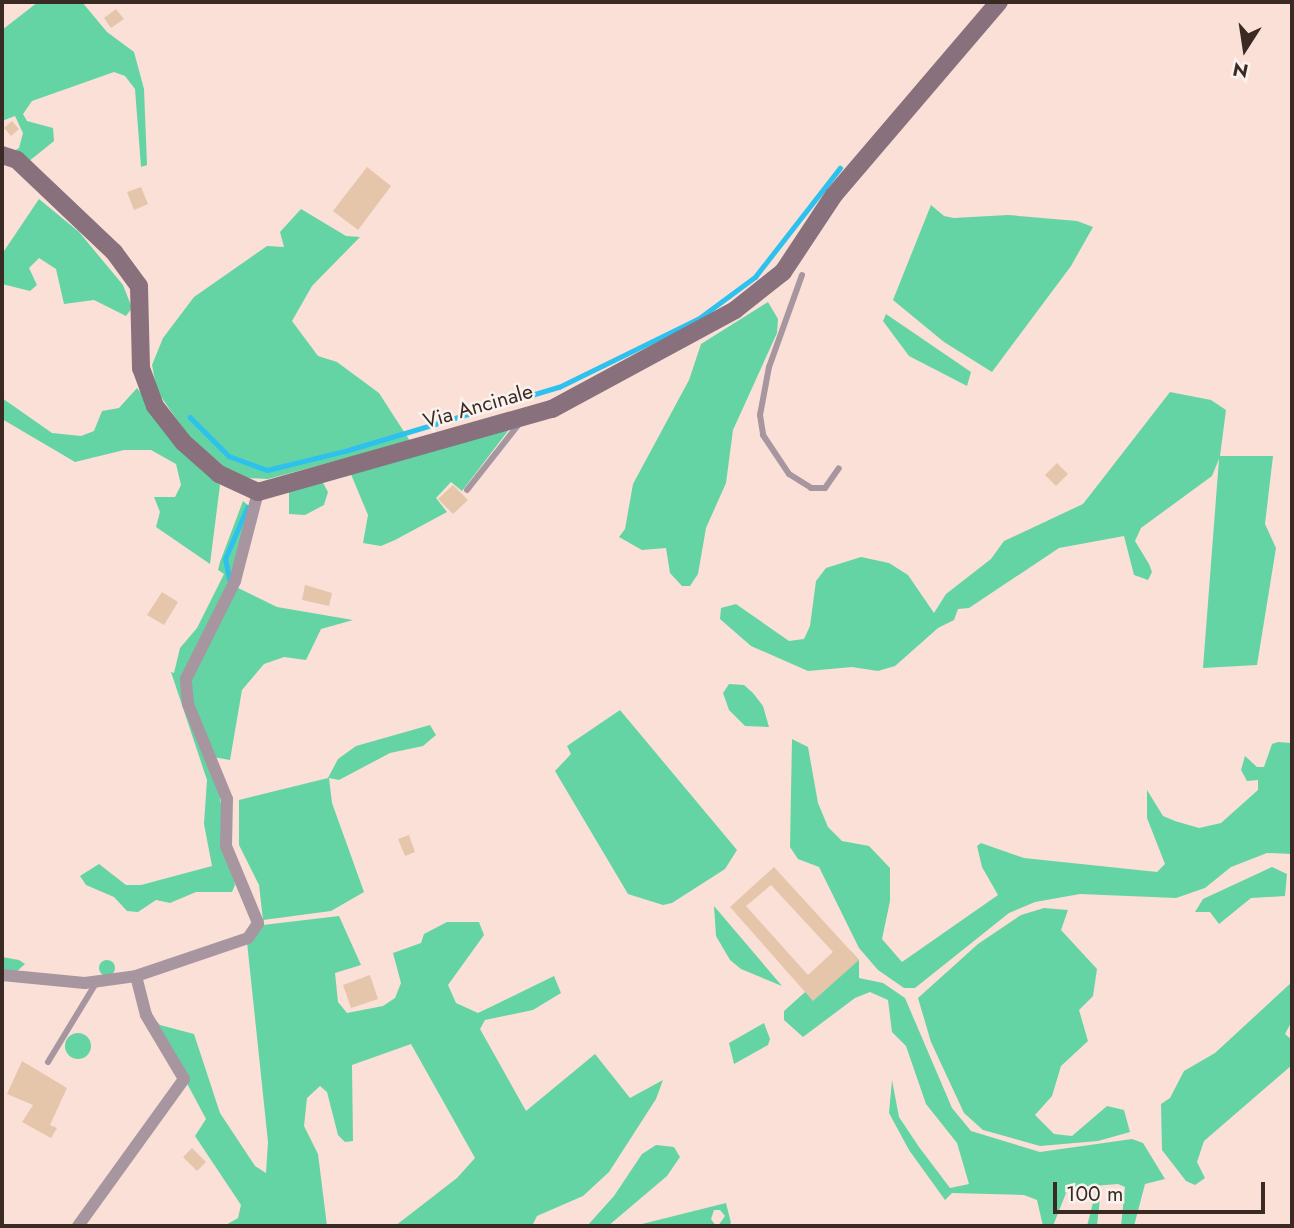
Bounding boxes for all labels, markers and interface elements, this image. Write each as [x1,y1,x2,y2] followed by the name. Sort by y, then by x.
[1210,14,1280,84] north arrow
[1230,55,1251,85] text: N
[420,378,536,434] street label: Via Ancinale
[1056,1168,1268,1212] scale bar
[1066,1179,1123,1209] text: 100 m

